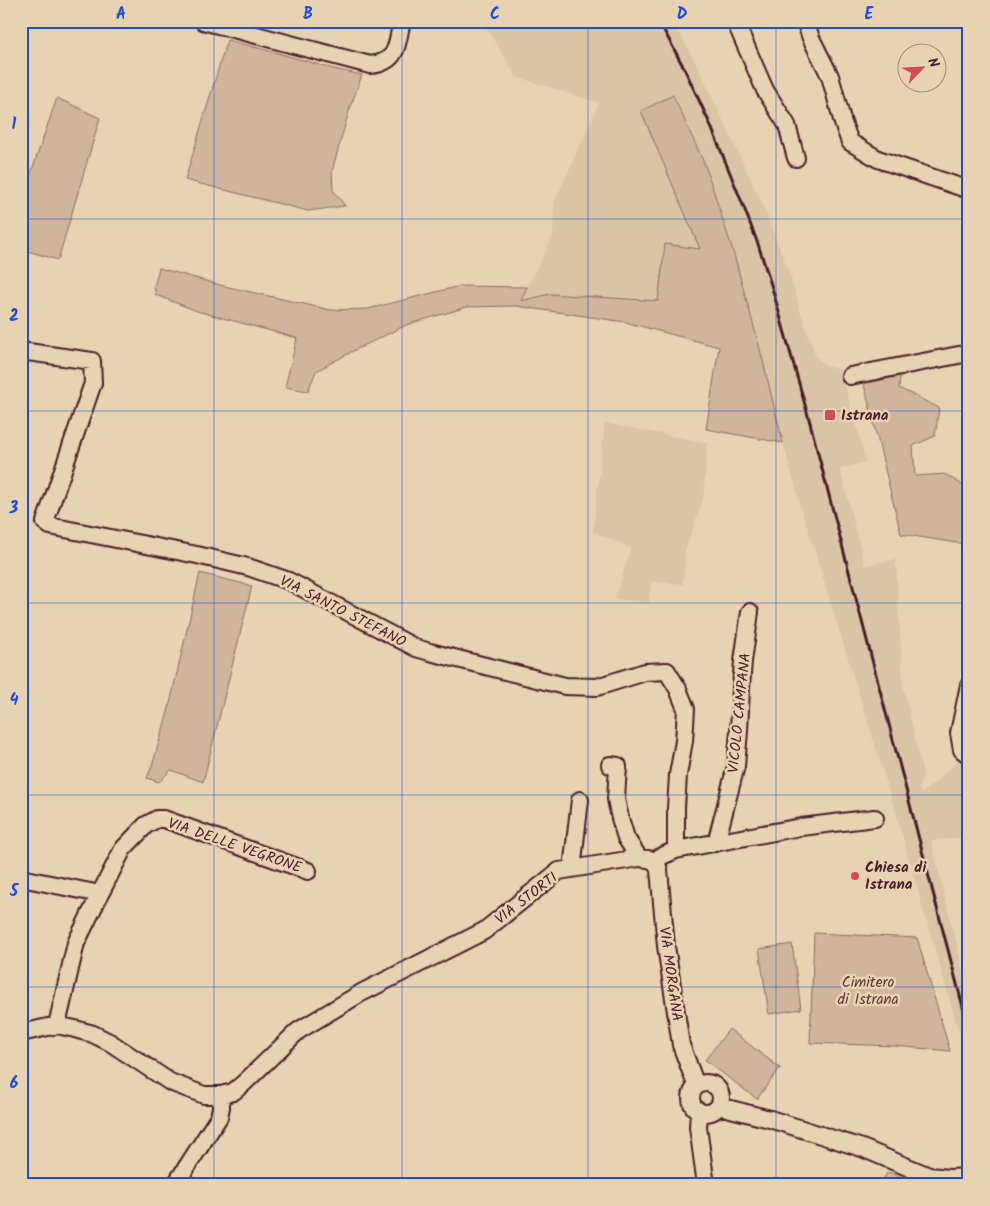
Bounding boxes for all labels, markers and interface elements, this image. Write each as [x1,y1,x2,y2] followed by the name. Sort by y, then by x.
[116,2,126,27] text: A
[303,2,313,27] text: B
[490,2,500,27] text: C
[677,2,688,27] text: D
[865,2,875,27] text: E
[898,42,948,92] north arrow
[921,54,945,72] text: N
[12,112,17,137] text: 1
[9,304,19,329] text: 2
[841,404,889,428] place label: Istrana
[823,408,837,422] marker: Istrana
[9,496,19,521] text: 3
[275,570,410,654] street label: VIA SANTO STEFANO
[722,652,758,774] street label: VICOLO CAMPANA
[10,688,19,713] text: 4
[164,812,306,881] street label: VIA DELLE VEGRONE
[865,856,927,897] place label: Chiesa di Istrana
[490,866,564,931] street label: VIA STORTI
[849,870,861,882] marker: Chiesa di Istrana
[9,879,20,904] text: 5
[652,925,689,1023] street label: VIA MORGANA
[838,971,898,1012] park label: Cimitero di Istrana
[10,1071,19,1096] text: 6

